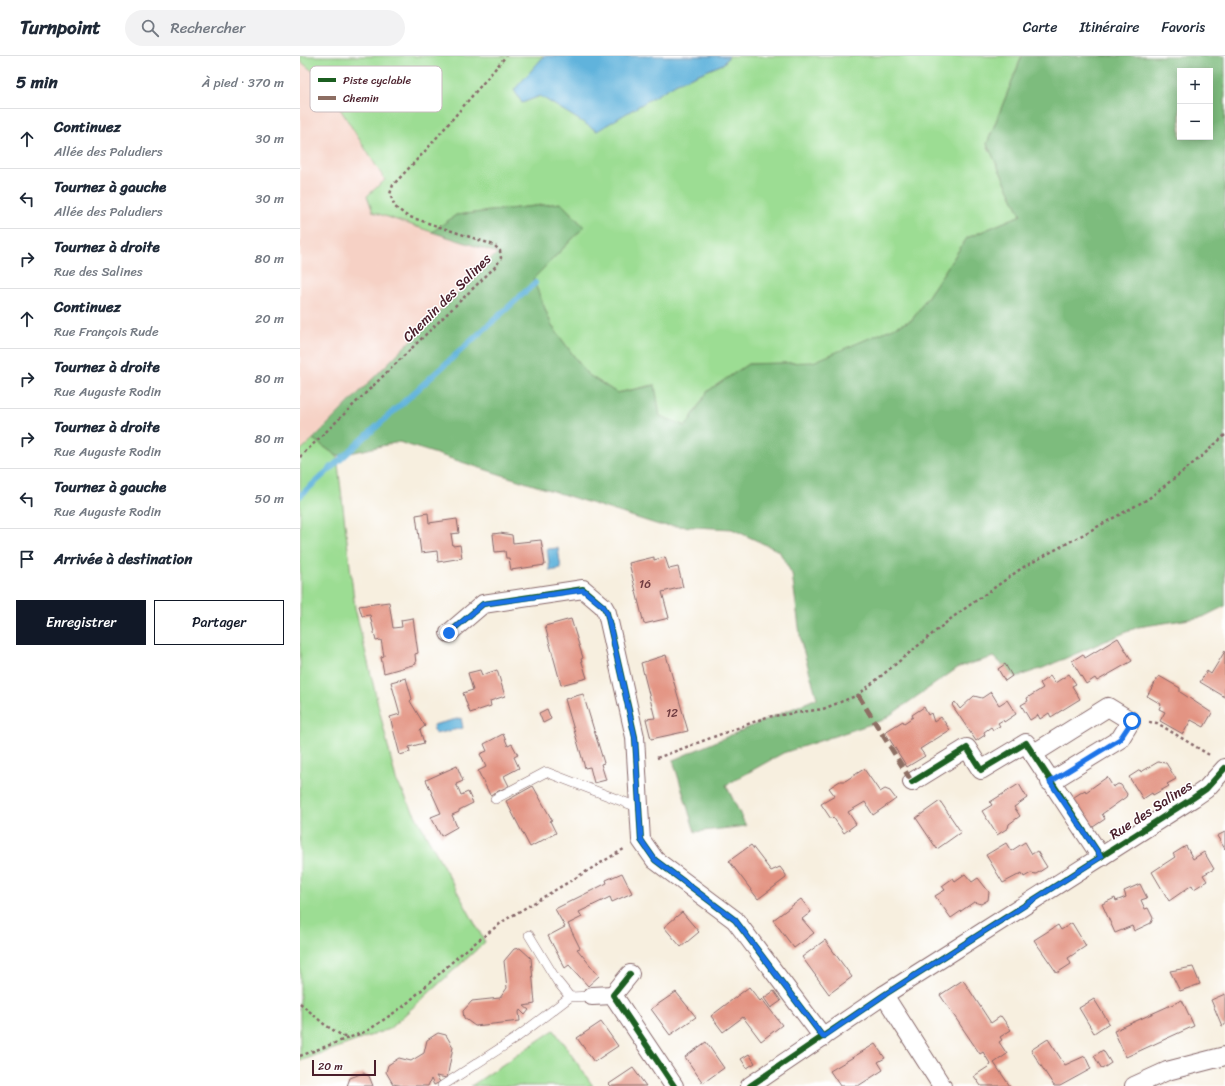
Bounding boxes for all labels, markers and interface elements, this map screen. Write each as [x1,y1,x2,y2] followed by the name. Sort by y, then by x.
[125,10,405,46] search box
[20,11,101,44] text: Turnpoint
[171,15,245,41] text: Rechercher
[1023,15,1058,40] text: Carte
[1080,15,1139,40] text: Itinéraire
[1161,15,1205,40] text: Favoris
[139,17,161,39] icon: search
[310,66,442,112] legend
[16,67,58,97] text: 5 min
[1177,68,1213,140] map controls
[1177,68,1213,104] button: +
[202,71,284,94] text: À pied · 370 m
[343,71,412,90] text: Piste cyclable
[343,89,379,108] text: Chemin
[1177,104,1213,140] button: −
[54,114,121,140] text: Continuez
[255,127,284,150] text: 30 m
[16,128,38,150] icon: ahead
[54,140,163,163] text: Allée des Paludiers
[54,174,166,200] text: Tournez à gauche
[255,187,284,210] text: 30 m
[16,188,38,210] icon: left
[54,200,163,223] text: Allée des Paludiers
[54,234,160,260] text: Tournez à droite
[255,247,284,270] text: 80 m
[397,247,498,348] street label: Chemin des Salines
[16,248,38,270] icon: right
[54,260,143,283] text: Rue des Salines
[54,294,121,320] text: Continuez
[255,307,284,330] text: 20 m
[16,308,38,330] icon: ahead
[54,320,159,343] text: Rue François Rude
[54,354,160,380] text: Tournez à droite
[255,367,284,390] text: 80 m
[16,368,38,390] icon: right
[54,380,161,403] text: Rue Auguste Rodin
[54,414,160,440] text: Tournez à droite
[255,427,284,450] text: 80 m
[16,428,38,450] icon: right
[54,440,161,463] text: Rue Auguste Rodin
[54,474,166,500] text: Tournez à gauche
[254,487,284,510] text: 50 m
[16,488,38,510] icon: left
[54,500,161,523] text: Rue Auguste Rodin
[54,546,192,572] text: Arrivée à destination
[16,548,38,570] icon: arrive
[639,573,651,595] house number: 16
[16,600,146,645] button: Enregistrer
[154,600,284,645] button: Partager
[440,624,458,642] route end
[666,702,678,724] house number: 12
[1123,712,1141,730] route start
[1104,773,1198,846] street label: Rue des Salines
[318,1057,343,1076] text: 20 m
[312,1058,376,1077] scale bar

